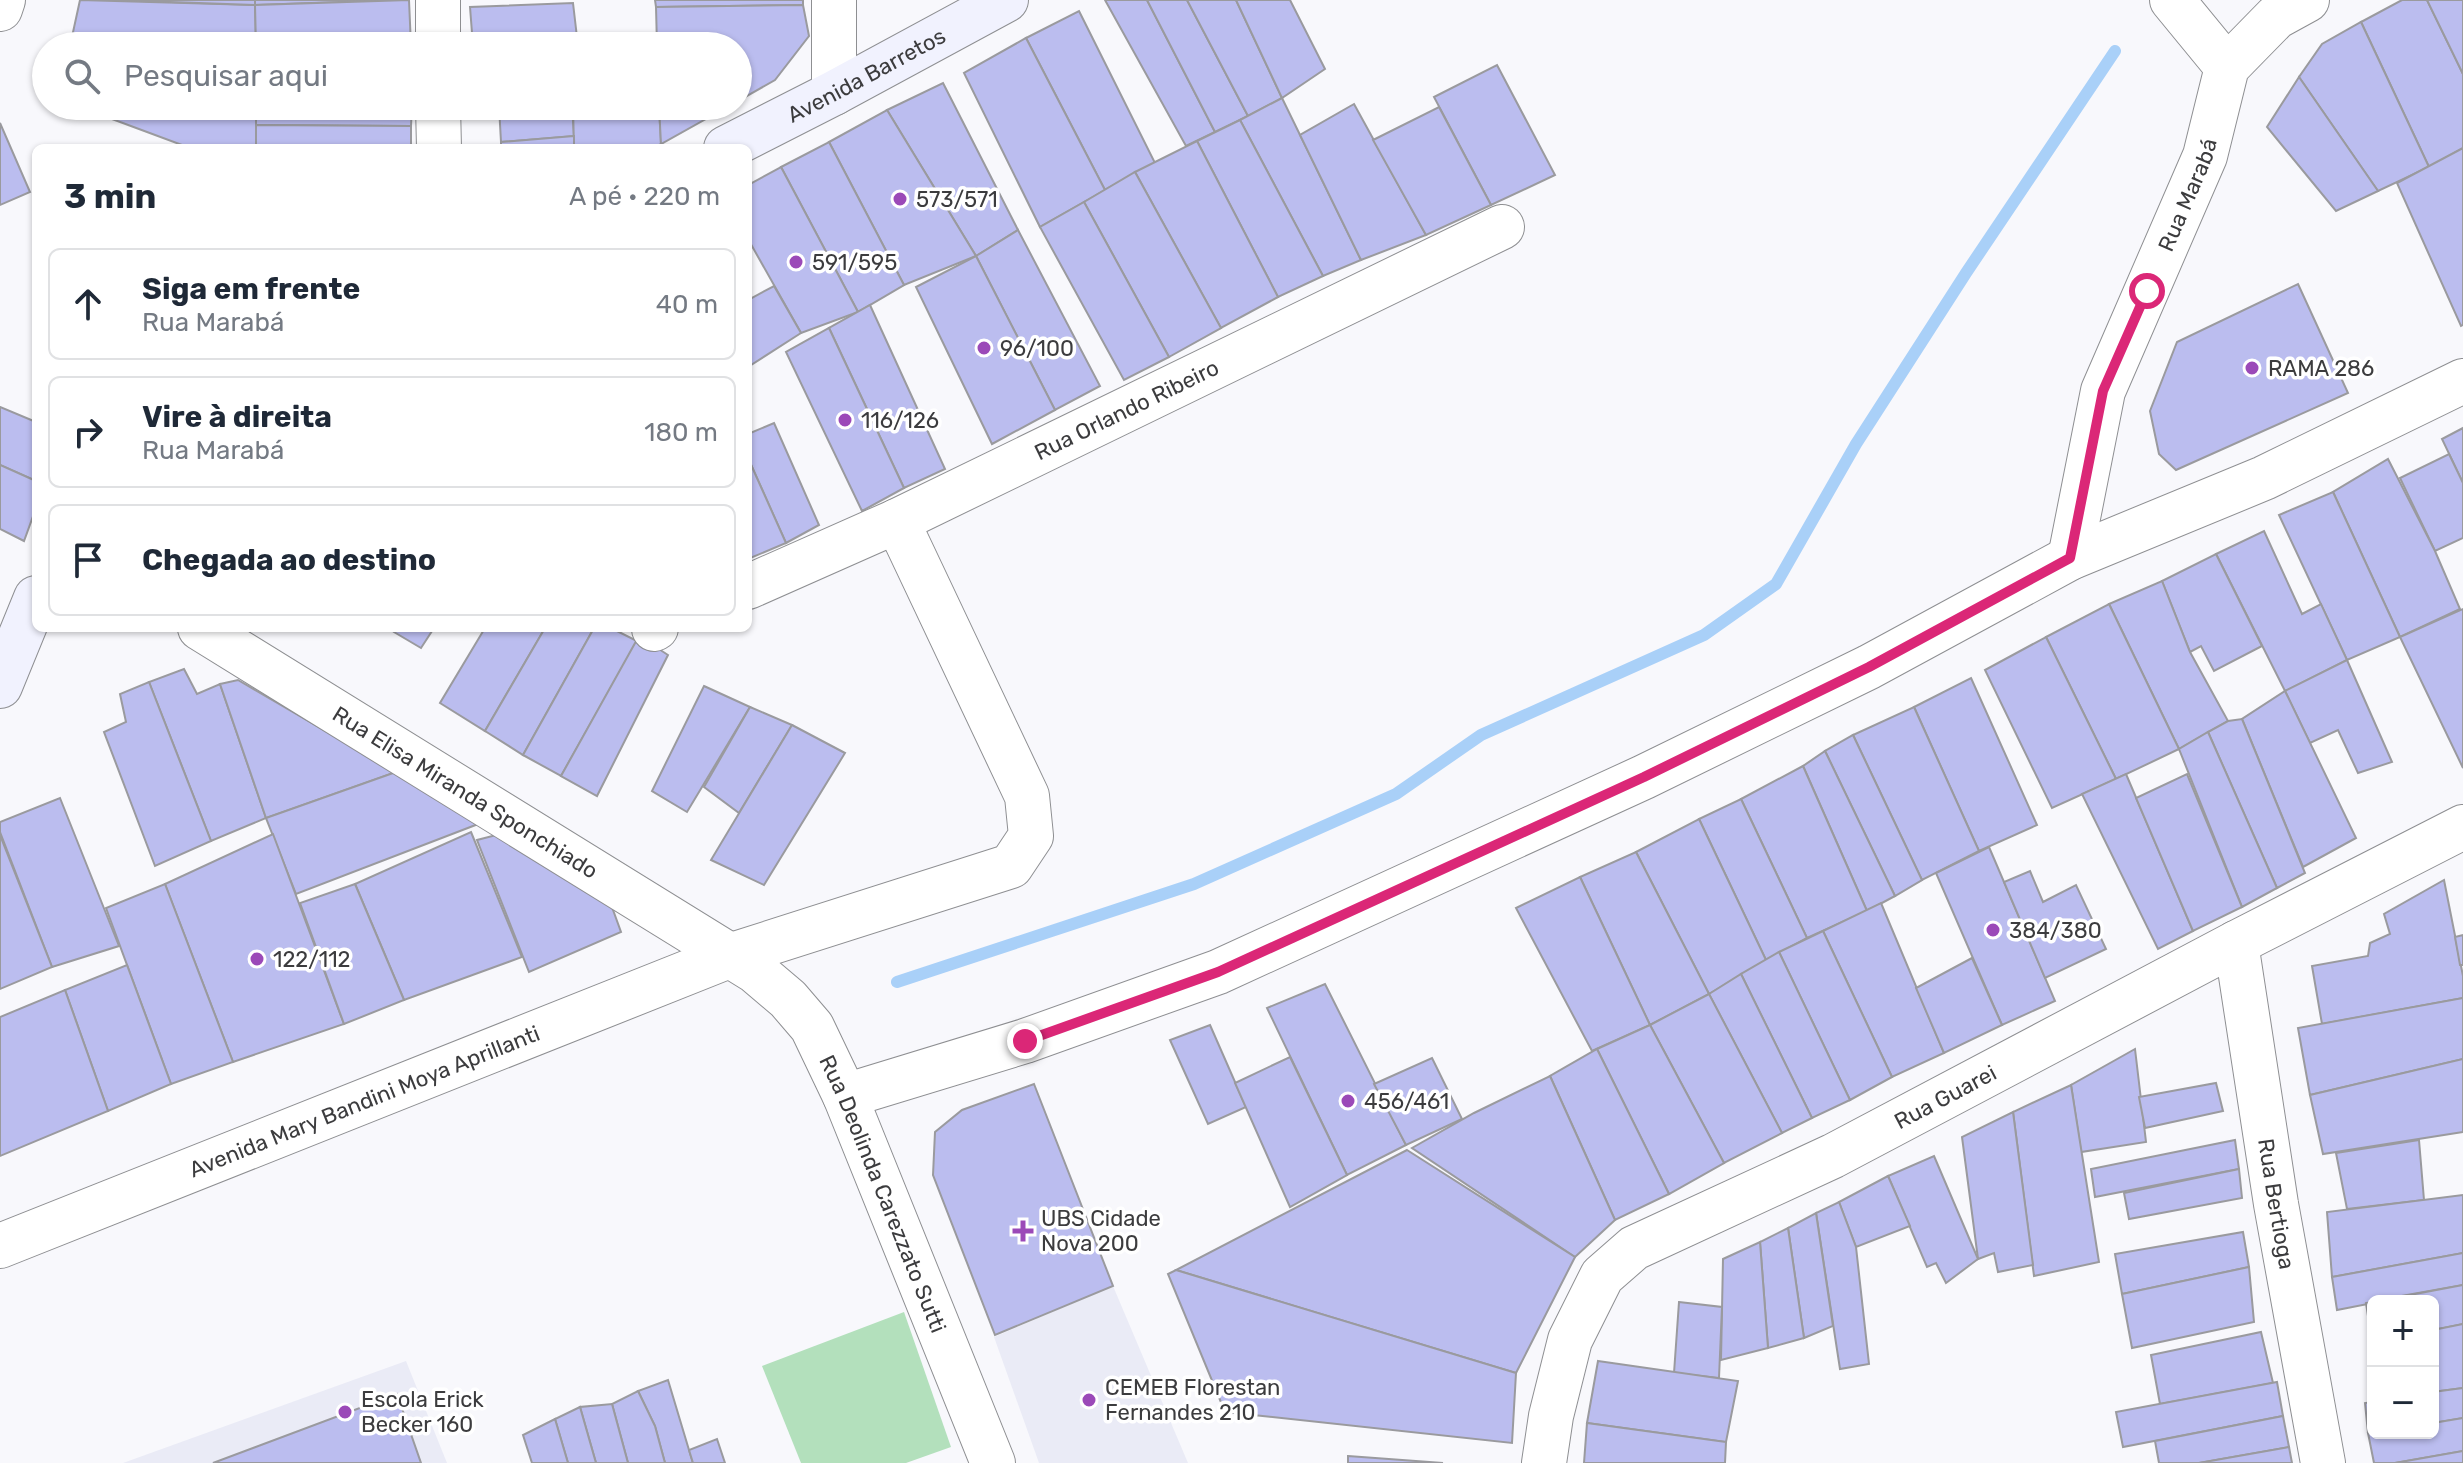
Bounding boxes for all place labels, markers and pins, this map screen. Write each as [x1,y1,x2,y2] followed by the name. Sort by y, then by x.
[916,186,998,213] place label: 573/571
[891,190,909,208] marker: 573/571
[812,249,897,276] place label: 591/595
[787,253,805,271] marker: 591/595
[1000,335,1074,362] place label: 96/100
[975,339,993,357] marker: 96/100
[2268,355,2374,382] place label: RAMA 286
[2243,359,2261,377] marker: RAMA 286
[861,407,939,434] place label: 116/126
[836,411,854,429] marker: 116/126
[2009,917,2102,944] place label: 384/380
[1984,921,2002,939] marker: 384/380
[273,946,351,973] place label: 122/112
[248,950,266,968] marker: 122/112
[1364,1088,1449,1115] place label: 456/461
[1339,1092,1357,1110] marker: 456/461
[1041,1205,1161,1257] place label: UBS Cidade Nova 200
[1012,1220,1034,1242] marker: UBS Cidade Nova 200
[1105,1374,1280,1426] place label: CEMEB Florestan Fernandes 210
[361,1386,484,1438] place label: Escola Erick Becker 160
[1080,1391,1098,1409] marker: CEMEB Florestan Fernandes 210
[336,1403,354,1421] marker: Escola Erick Becker 160

